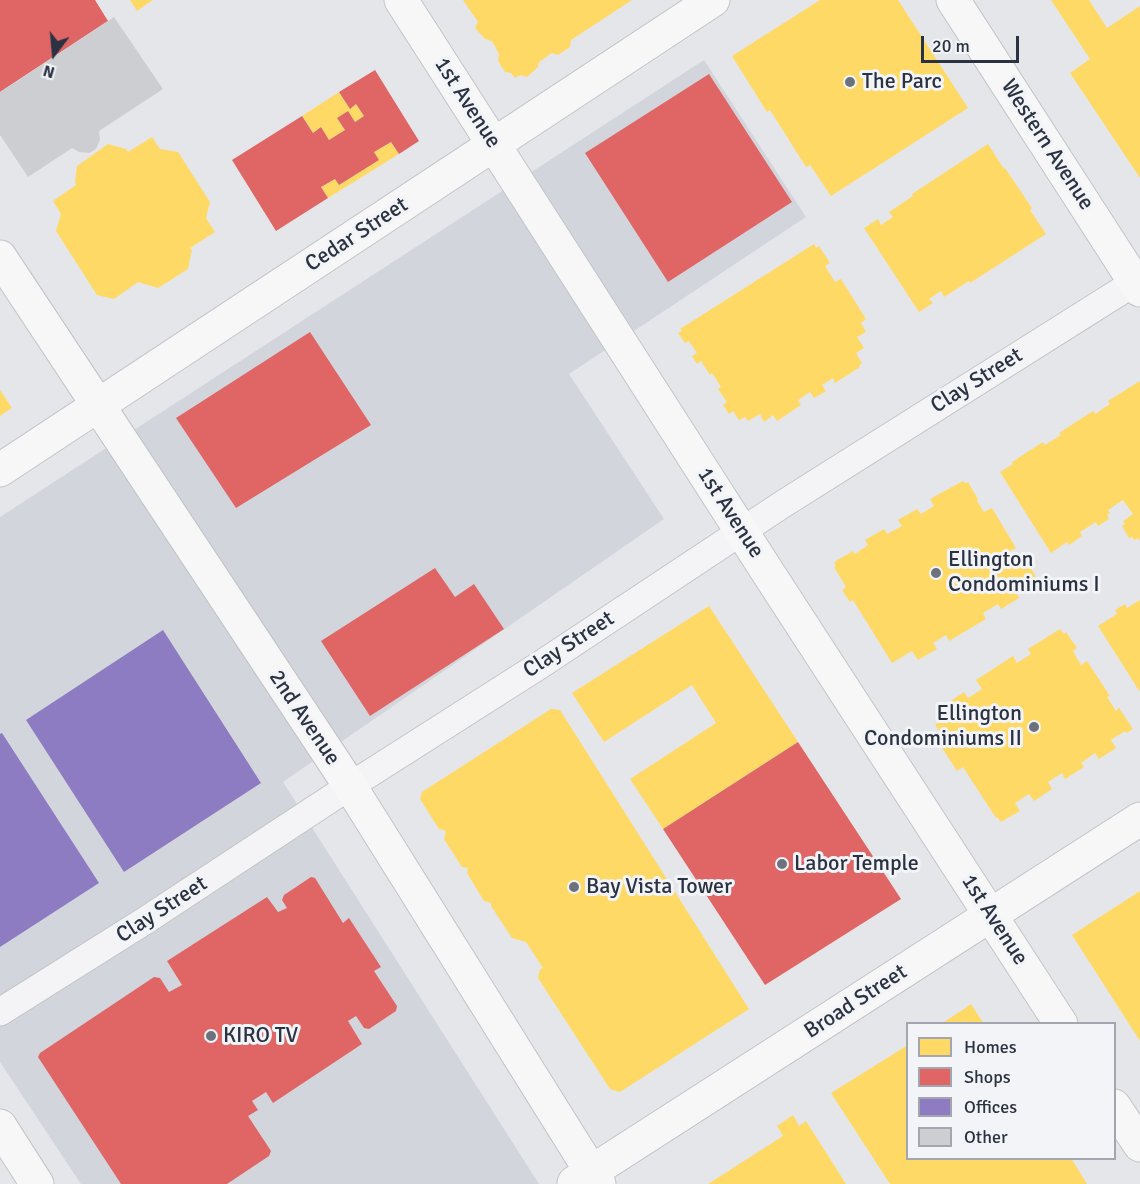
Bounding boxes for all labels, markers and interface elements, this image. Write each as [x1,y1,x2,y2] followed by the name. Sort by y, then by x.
[24,24,84,84] north arrow
[924,24,1022,62] scale bar
[932,35,970,57] text: 20 m
[428,53,506,153] street label: 1st Avenue
[41,60,57,82] text: N
[862,69,942,95] place label: The Parc
[843,75,857,89] marker: The Parc
[995,75,1099,215] street label: Western Avenue
[301,192,413,278] street label: Cedar Street
[926,342,1028,420] street label: Clay Street
[691,463,769,563] street label: 1st Avenue
[948,547,1100,598] place label: Ellington Condominiums I
[929,566,943,580] marker: Ellington Condominiums I
[519,606,619,684] street label: Clay Street
[263,665,345,771] street label: 2nd Avenue
[864,701,1022,752] place label: Ellington Condominiums II
[1027,720,1041,734] marker: Ellington Condominiums II
[794,851,919,877] place label: Labor Temple
[775,857,789,871] marker: Labor Temple
[955,870,1033,970] street label: 1st Avenue
[112,871,212,949] street label: Clay Street
[586,874,732,900] place label: Bay Vista Tower
[567,880,581,894] marker: Bay Vista Tower
[800,959,912,1045] street label: Broad Street
[906,1022,1116,1160] legend
[223,1023,298,1049] place label: KIRO TV
[204,1029,218,1043] marker: KIRO TV
[964,1036,1017,1058] text: Homes
[964,1066,1011,1088] text: Shops
[964,1096,1017,1118] text: Offices
[964,1126,1008,1148] text: Other

